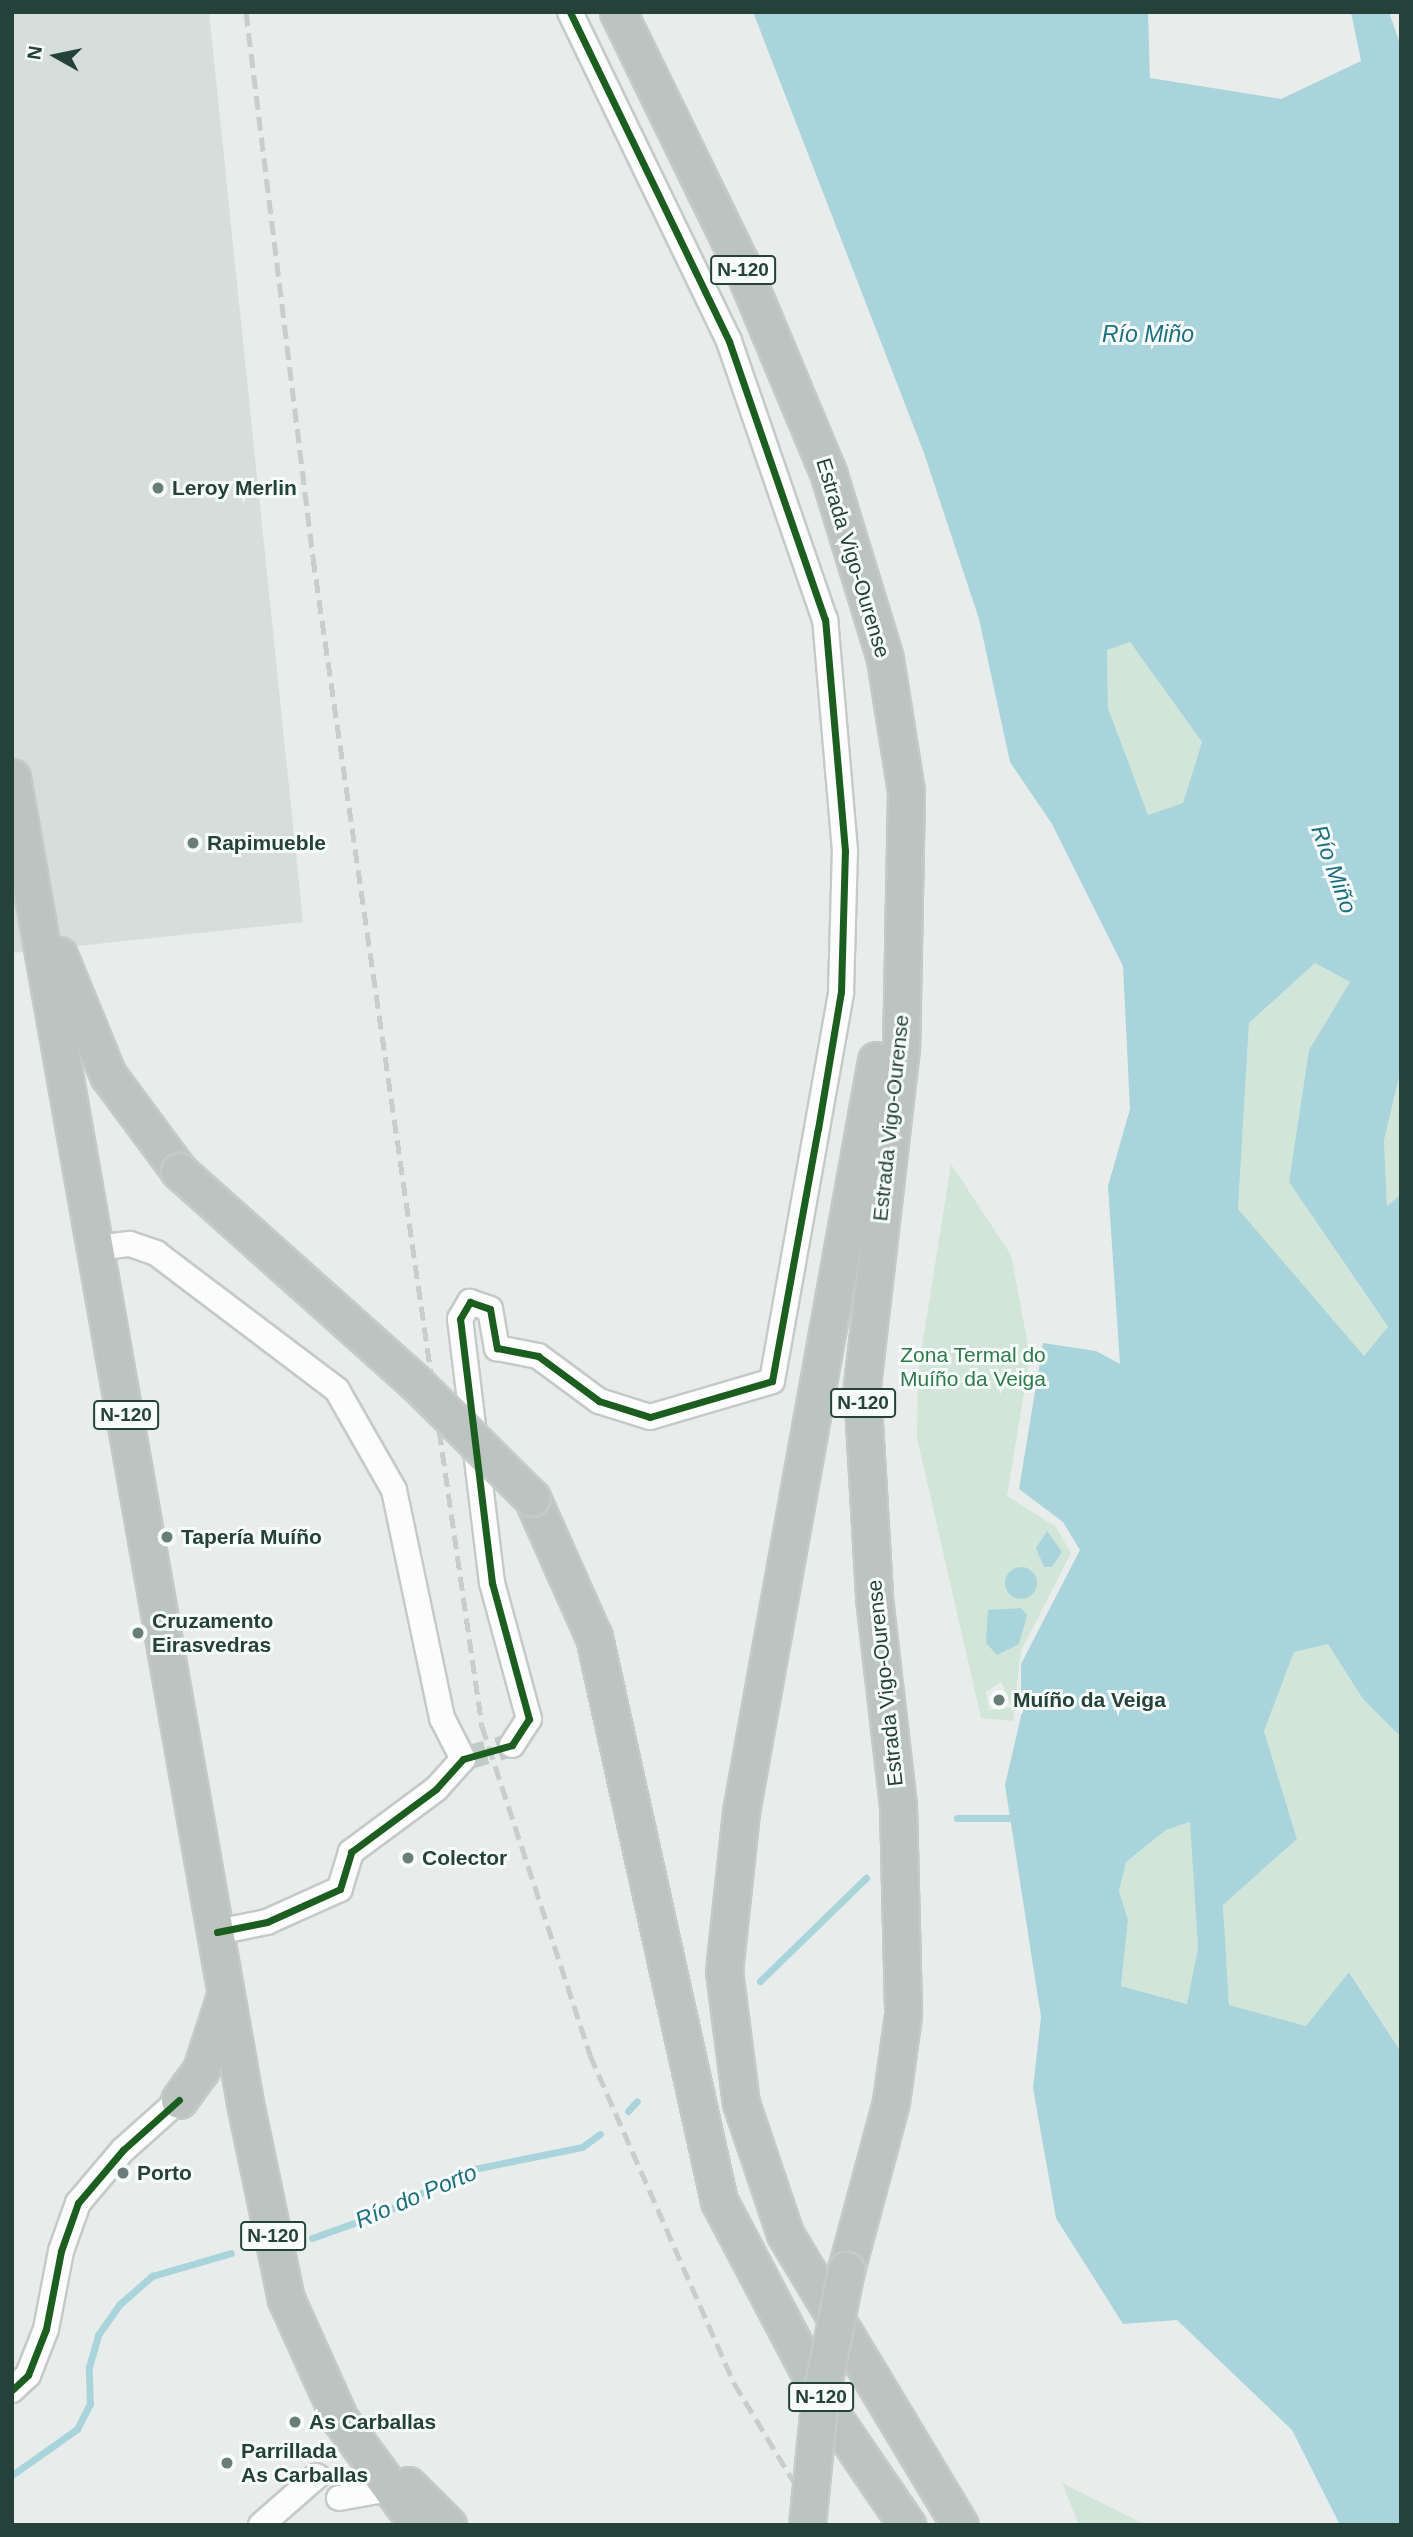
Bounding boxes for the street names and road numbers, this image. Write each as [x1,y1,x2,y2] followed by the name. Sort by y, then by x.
[710,254,776,286] road number: N-120
[811,455,895,661] street label: Estrada Vigo-Ourense
[868,1014,914,1222] street label: Estrada Vigo-Ourense
[830,1387,896,1418] road number: N-120
[93,1400,159,1430] road number: N-120
[862,1579,908,1787] street label: Estrada Vigo-Ourense
[240,2220,306,2252] road number: N-120
[788,2382,854,2412] road number: N-120

